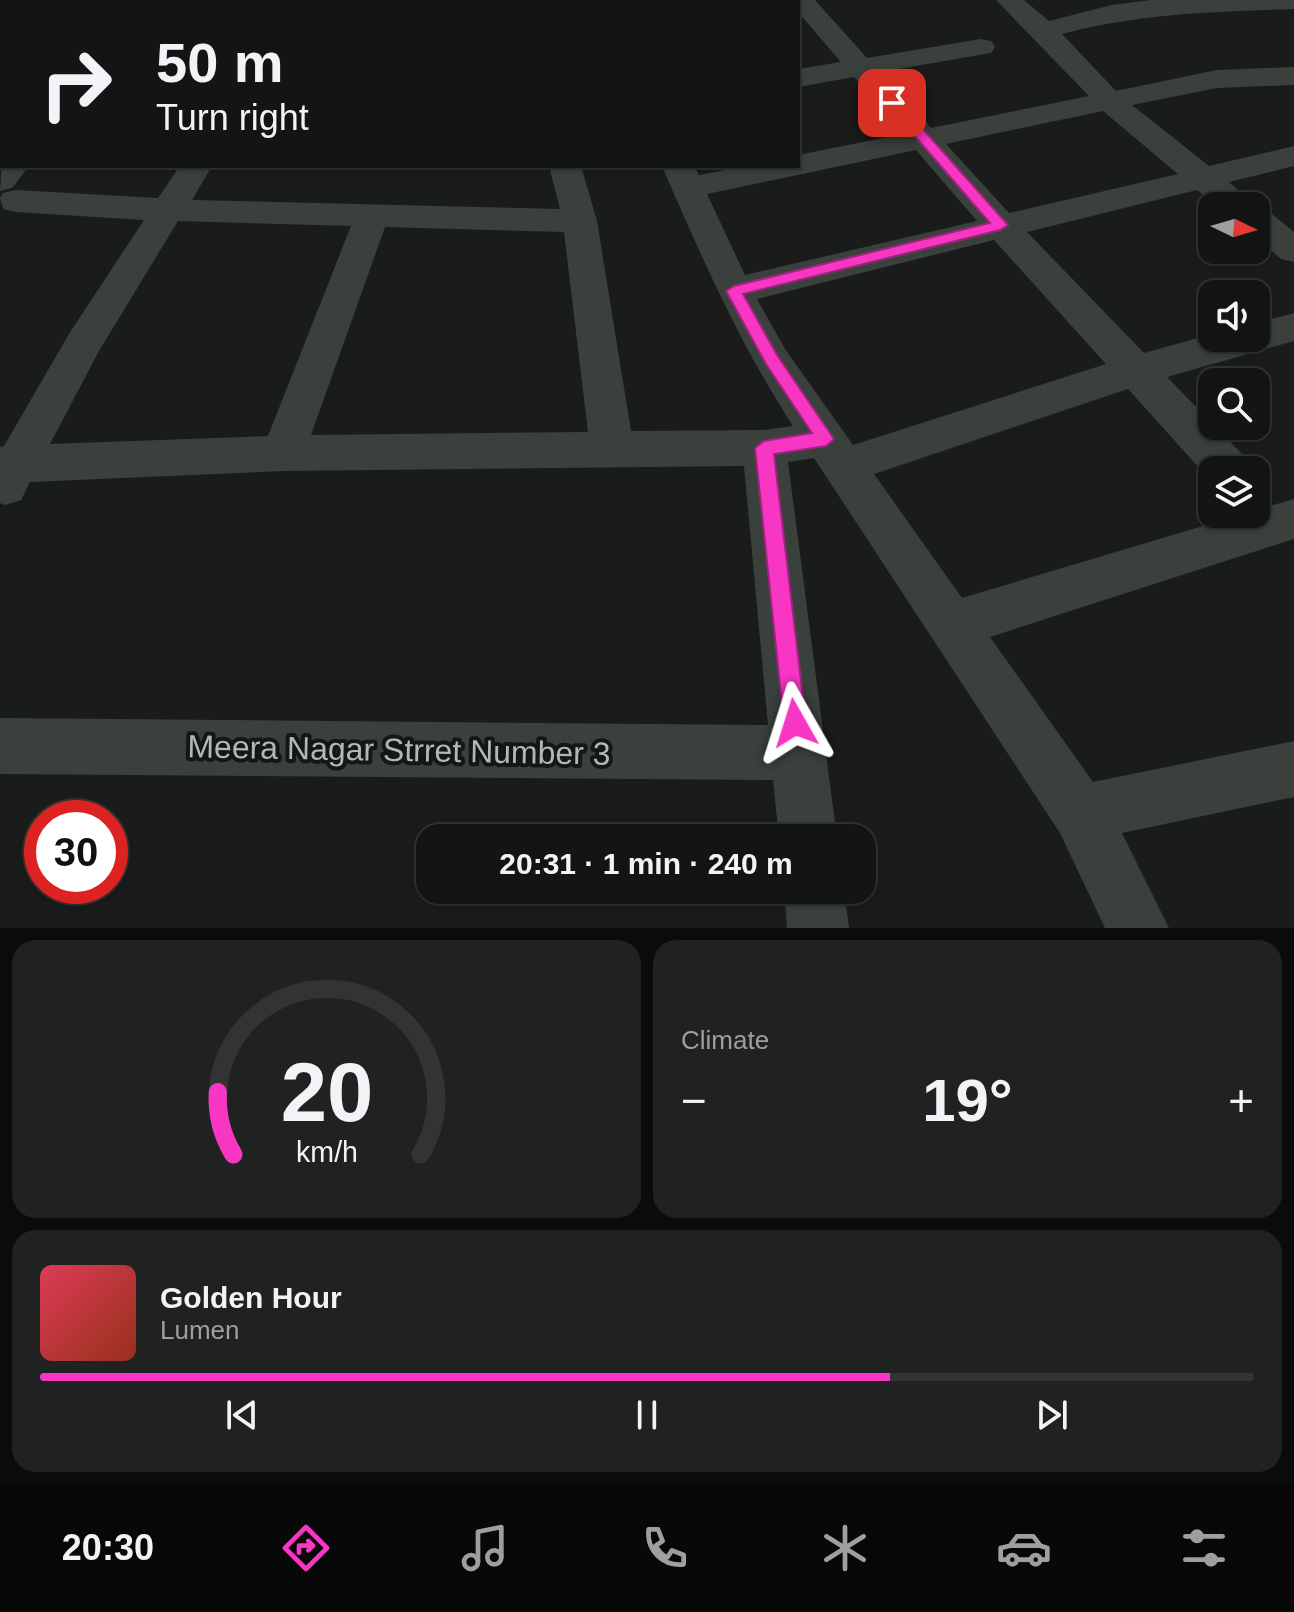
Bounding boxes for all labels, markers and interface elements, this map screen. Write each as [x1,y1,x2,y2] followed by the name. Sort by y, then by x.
[156,31,284,94] text: 50 m
[24,32,128,136] icon: right
[858,69,926,137] pin
[870,81,914,125] icon: arrive
[156,97,309,138] text: Turn right
[1198,192,1270,264] north arrow
[1198,192,1270,528] map controls
[1198,280,1270,352] button: sound
[1198,368,1270,440] button: search
[1198,456,1270,528] button: layers
[753,681,837,765] position arrow
[187,728,611,772] street label: Meera Nagar Strret Number 3
[24,800,128,904] speed limit sign: 30
[499,847,793,880] text: 20:31 · 1 min · 240 m
[681,1025,769,1055] text: Climate
[280,1046,373,1139] text: 20
[922,1067,1013,1134] text: 19°
[681,1076,707,1125] text: −
[1228,1076,1254,1125] text: +
[296,1136,357,1168] text: km/h
[160,1281,342,1314] text: Golden Hour
[160,1315,240,1345] text: Lumen
[220,1393,264,1437] icon: previous
[625,1393,669,1437] icon: pause
[1030,1393,1074,1437] icon: next
[278,1520,334,1576] icon: directions
[457,1520,513,1576] icon: music
[637,1520,693,1576] icon: phone
[817,1520,873,1576] icon: climate
[996,1520,1052,1576] icon: car
[1176,1520,1232,1576] icon: filters
[62,1527,154,1568] text: 20:30

